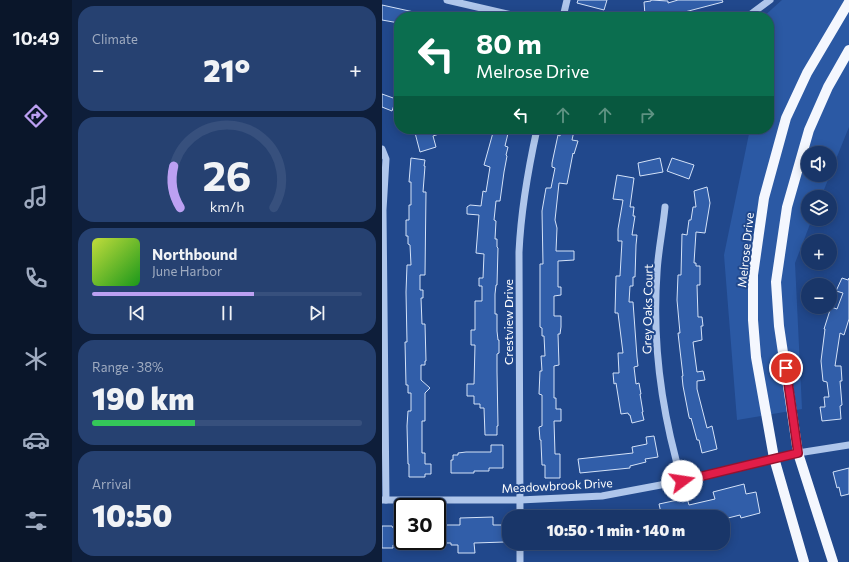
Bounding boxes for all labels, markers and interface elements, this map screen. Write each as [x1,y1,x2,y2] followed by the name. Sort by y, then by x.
[476,26,542,60] text: 80 m
[12,27,60,49] text: 10:49
[410,28,462,80] icon: left
[92,31,138,47] text: Climate
[203,51,250,88] text: 21°
[92,56,105,83] text: −
[349,56,362,83] text: +
[476,60,589,82] text: Melrose Drive
[22,102,50,130] icon: directions
[510,104,532,126] icon: left
[552,104,574,126] icon: ahead
[594,104,616,126] icon: ahead
[636,104,658,126] icon: right
[801,146,837,314] map controls
[801,146,837,182] button: sound
[202,149,252,200] text: 26
[22,183,50,211] icon: music
[801,190,837,226] button: layers
[210,196,244,214] text: km/h
[734,212,756,288] street label: Melrose Drive
[801,234,837,270] button: +
[152,245,237,263] text: Northbound
[152,263,222,279] text: June Harbor
[22,264,50,292] icon: phone
[639,264,655,354] street label: Grey Oaks Court
[801,278,837,314] button: −
[501,279,515,365] street label: Crestview Drive
[126,302,148,324] icon: previous
[216,302,238,324] icon: pause
[306,302,328,324] icon: next
[22,345,50,373] icon: climate
[769,351,803,385] pin
[775,357,797,379] icon: arrive
[92,359,164,375] text: Range · 38%
[92,379,194,416] text: 190 km
[22,426,50,454] icon: car
[661,460,703,502] position arrow
[501,475,613,495] street label: Meadowbrook Drive
[92,476,131,492] text: Arrival
[92,496,172,533] text: 10:50
[394,498,446,550] speed limit sign: 30
[22,507,50,535] icon: filters
[547,521,685,539] text: 10:50 · 1 min · 140 m

